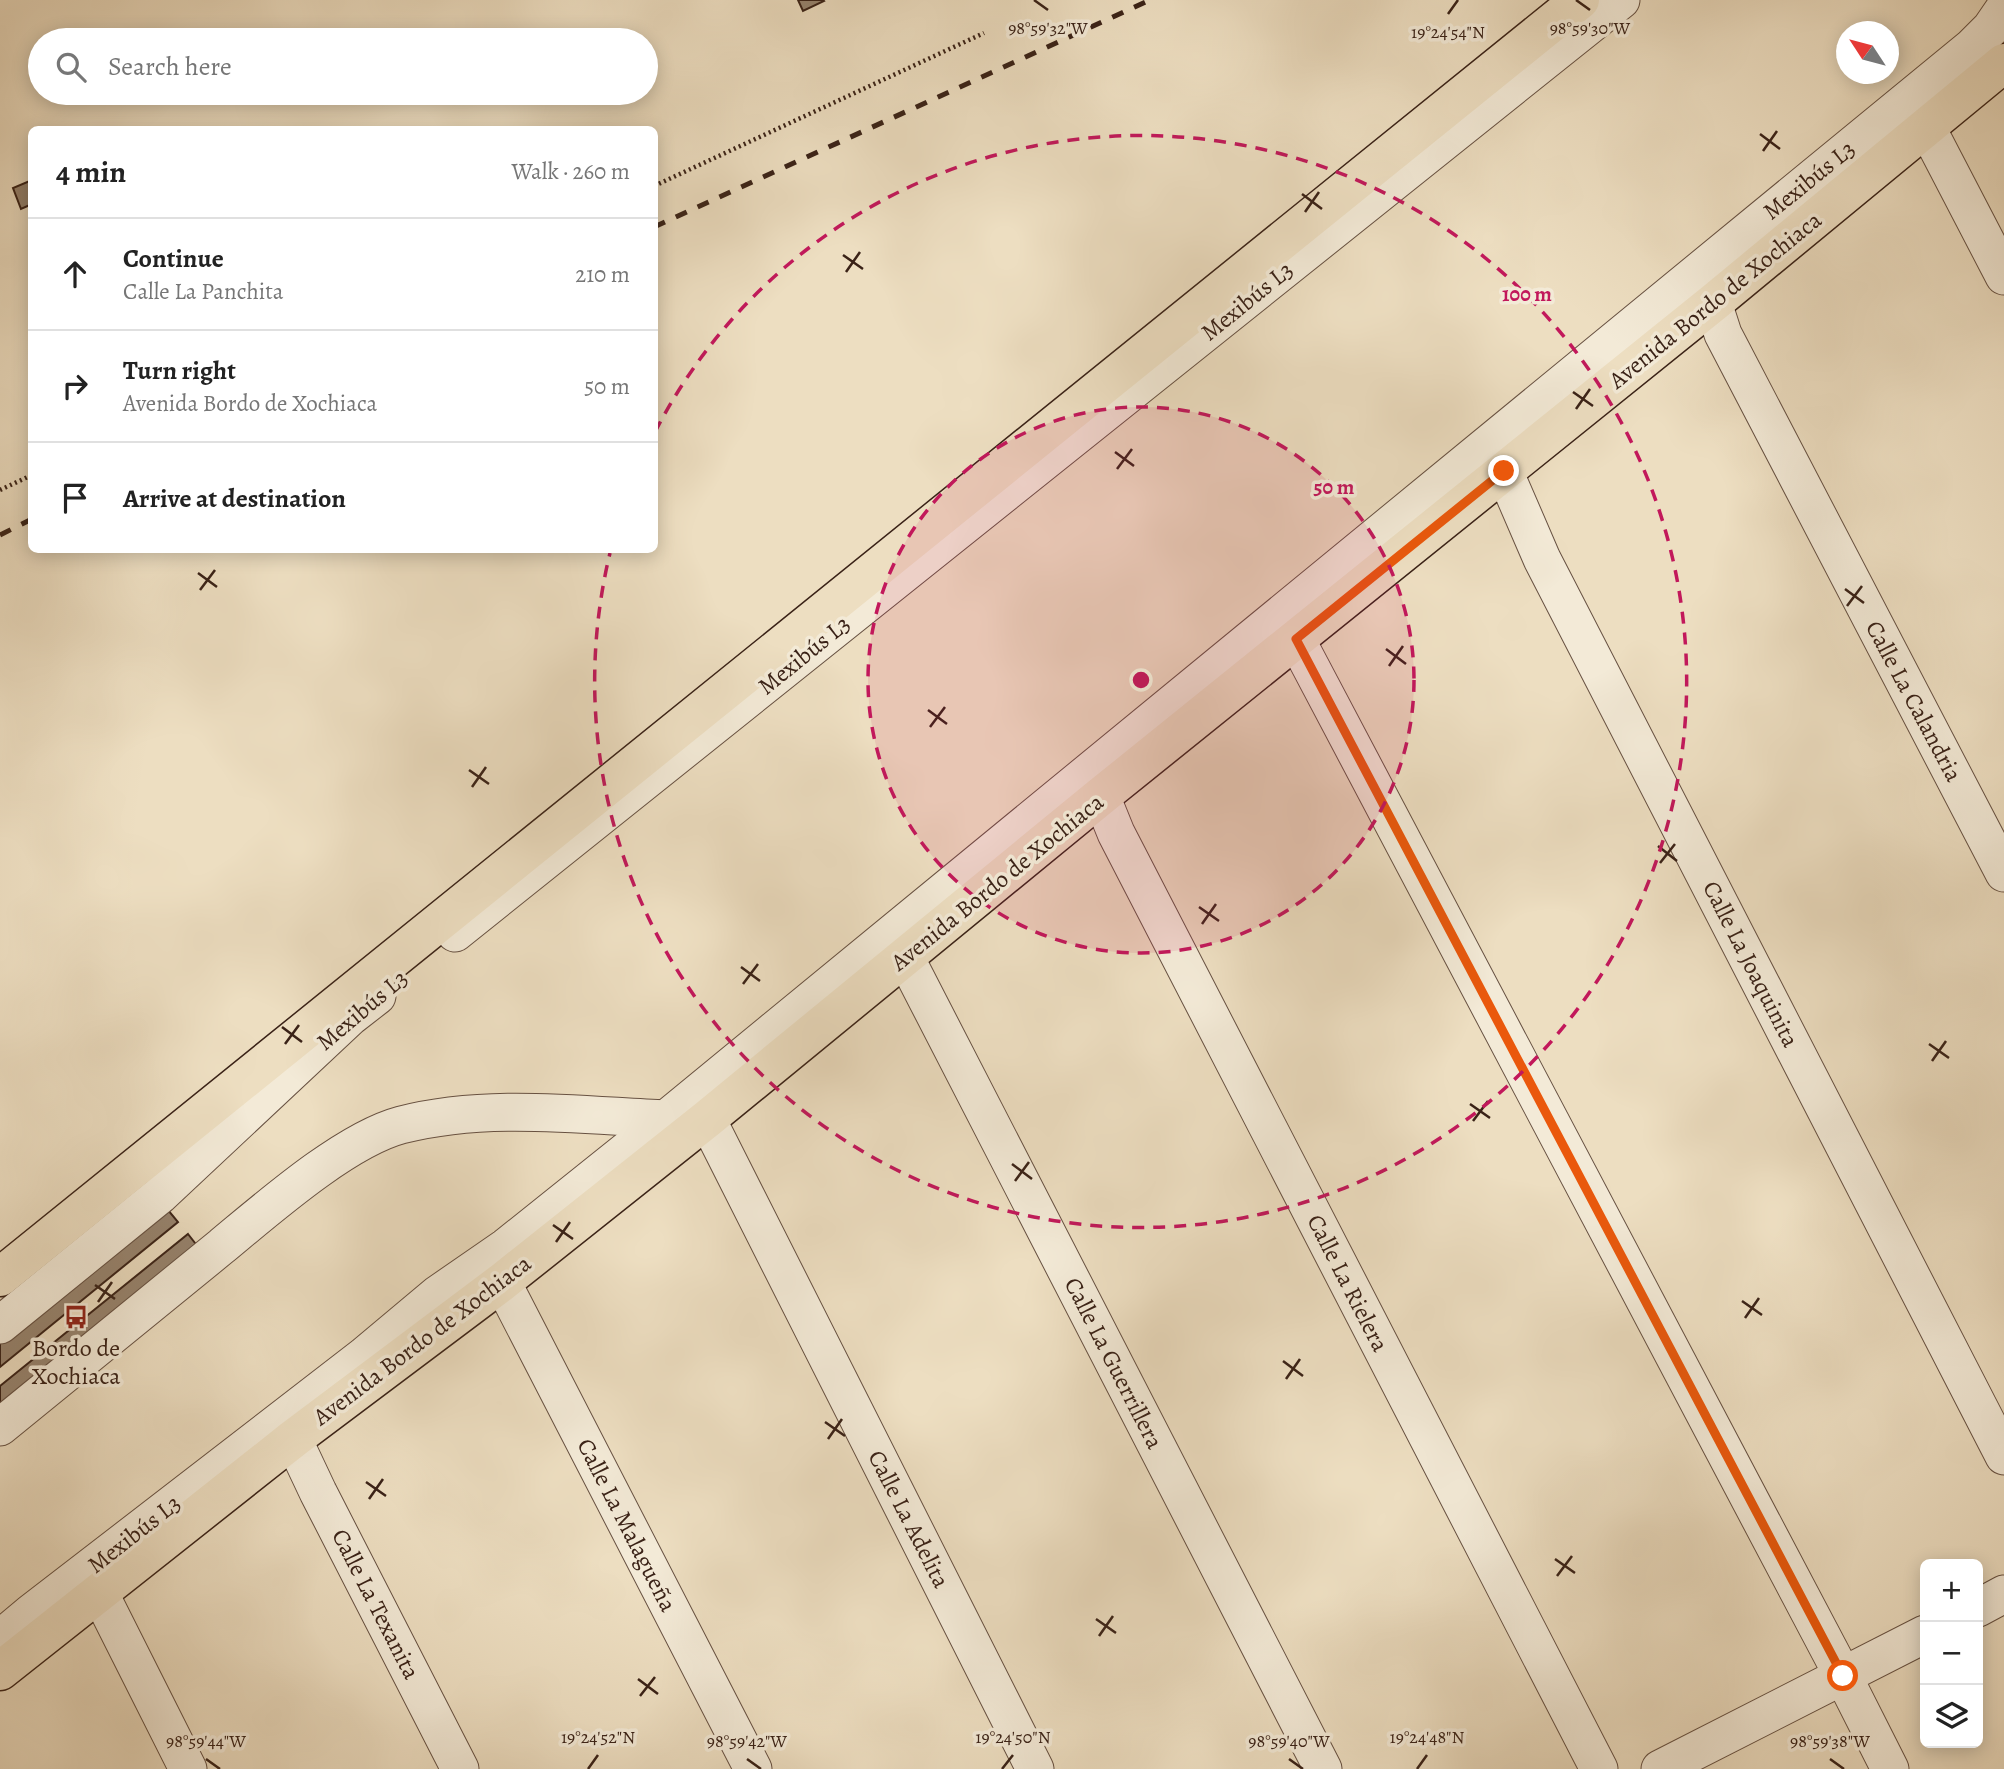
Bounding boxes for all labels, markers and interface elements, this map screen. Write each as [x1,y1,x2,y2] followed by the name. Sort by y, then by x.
[1008,16,1088,40] text: 98°59'32"W
[1550,16,1631,40] text: 98°59'30"W
[1411,20,1485,44] text: 19°24'54"N
[1836,21,1899,84] north arrow
[28,28,658,105] search box
[52,48,90,86] icon: search
[108,49,232,84] text: Search here
[1756,133,1862,227] street label: Mexibús L3
[56,152,126,192] text: 4 min
[511,156,630,187] text: Walk · 260 m
[1601,204,1829,397] street label: Avenida Bordo de Xochiaca
[123,241,224,276] text: Continue
[1194,254,1300,348] street label: Mexibús L3
[56,255,94,293] icon: ahead
[575,259,630,290] text: 210 m
[123,276,284,307] text: Calle La Panchita
[1502,280,1552,308] text: 100 m
[123,353,236,388] text: Turn right
[56,367,94,405] icon: right
[584,371,630,402] text: 50 m
[123,388,377,419] text: Avenida Bordo de Xochiaca
[1488,455,1519,486] route end
[1314,473,1355,501] text: 50 m
[56,479,94,517] icon: arrive
[123,481,346,516] text: Arrive at destination
[751,608,857,702] street label: Mexibús L3
[1858,615,1970,788] street label: Calle La Calandria
[1129,668,1153,692] centre of rings
[883,786,1111,979] street label: Avenida Bordo de Xochiaca
[1695,875,1807,1053] street label: Calle La Joaquinita
[310,962,414,1058] street label: Mexibús L3
[1300,1209,1397,1358] street label: Calle La Rielera
[306,1247,538,1433] street label: Avenida Bordo de Xochiaca
[1057,1272,1171,1455] street label: Calle La Guerrillera
[62,1303,90,1331] bus stop icon: Bordo de Xochiaca
[31,1332,121,1392] place label: Bordo de Xochiaca
[570,1433,685,1618] street label: Calle La Malagueña
[861,1445,958,1594] street label: Calle La Adelita
[81,1488,187,1580] street label: Mexibús L3
[324,1523,428,1685] street label: Calle La Texanita
[1920,1559,1983,1748] map controls
[1920,1559,1983,1622] button: +
[1920,1622,1983,1685] button: −
[1827,1660,1858,1691] route start
[1920,1685,1983,1748] button: layers
[561,1725,635,1749] text: 19°24'52"N
[975,1725,1051,1749] text: 19°24'50"N
[1390,1725,1464,1749] text: 19°24'48"N
[166,1729,246,1753] text: 98°59'44"W
[707,1729,787,1753] text: 98°59'42"W
[1248,1729,1330,1753] text: 98°59'40"W
[1790,1729,1870,1753] text: 98°59'38"W

